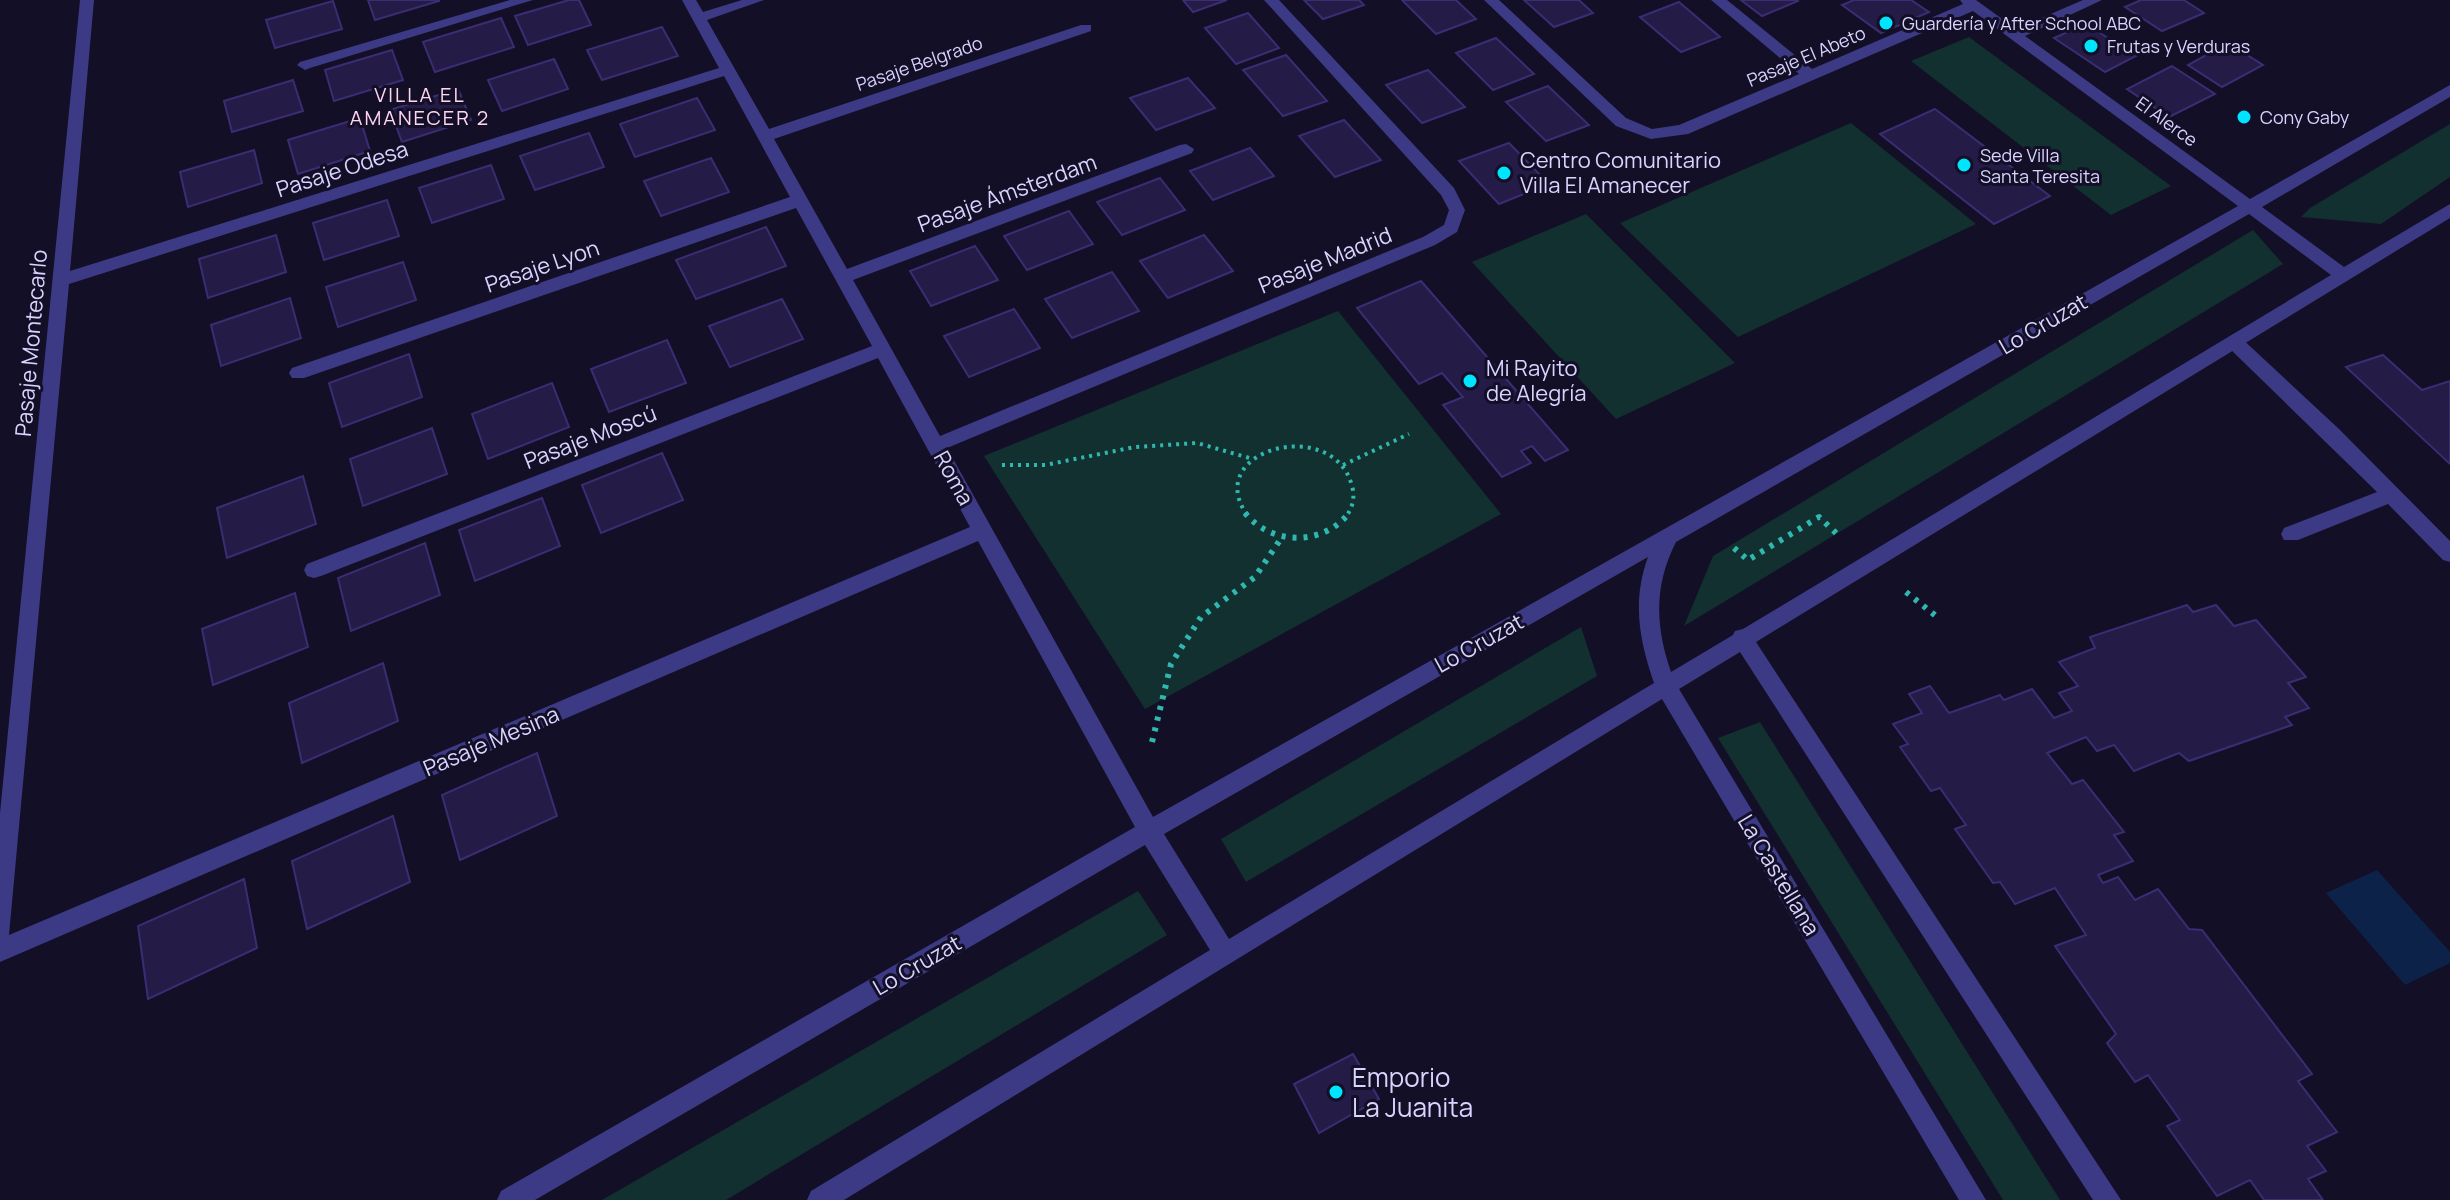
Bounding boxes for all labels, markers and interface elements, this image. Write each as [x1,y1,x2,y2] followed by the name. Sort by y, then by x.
[1902,11,2141,35] place label: Guardería y After School ABC
[1877,14,1895,32] marker: Guardería y After School ABC
[1743,20,1869,92] street label: Pasaje El Abeto
[853,30,985,96] street label: Pasaje Belgrado
[2107,34,2250,58] place label: Frutas y Verduras
[2082,37,2100,55] marker: Frutas y Verduras
[350,81,490,131] district label: VILLA EL AMANECER 2
[2131,91,2203,151] street label: El Alerce
[2260,105,2350,129] place label: Cony Gaby
[2235,108,2253,126] marker: Cony Gaby
[272,134,412,204] street label: Pasaje Odesa
[1980,143,2100,188] place label: Sede Villa Santa Teresita
[1520,145,1721,200] place label: Centro Comunitario Villa El Amanecer
[913,147,1101,239] street label: Pasaje Ámsterdam
[1955,156,1973,174] marker: Sede Villa Santa Teresita
[1495,164,1513,182] marker: Centro Comunitario Villa El Amanecer
[1254,220,1396,300] street label: Pasaje Madrid
[481,232,603,300] street label: Pasaje Lyon
[8,248,54,438] street label: Pasaje Montecarlo
[1993,287,2093,361] street label: Lo Cruzat
[1486,353,1587,408] place label: Mi Rayito de Alegría
[1461,372,1479,390] marker: Mi Rayito de Alegría
[519,398,661,476] street label: Pasaje Moscú
[927,445,981,511] street label: Roma
[1429,606,1529,680] street label: Lo Cruzat
[418,699,564,783] street label: Pasaje Mesina
[1731,809,1827,941] street label: La Castellana
[867,928,967,1002] street label: Lo Cruzat
[1352,1059,1473,1125] place label: Emporio La Juanita
[1327,1083,1345,1101] marker: Emporio La Juanita

